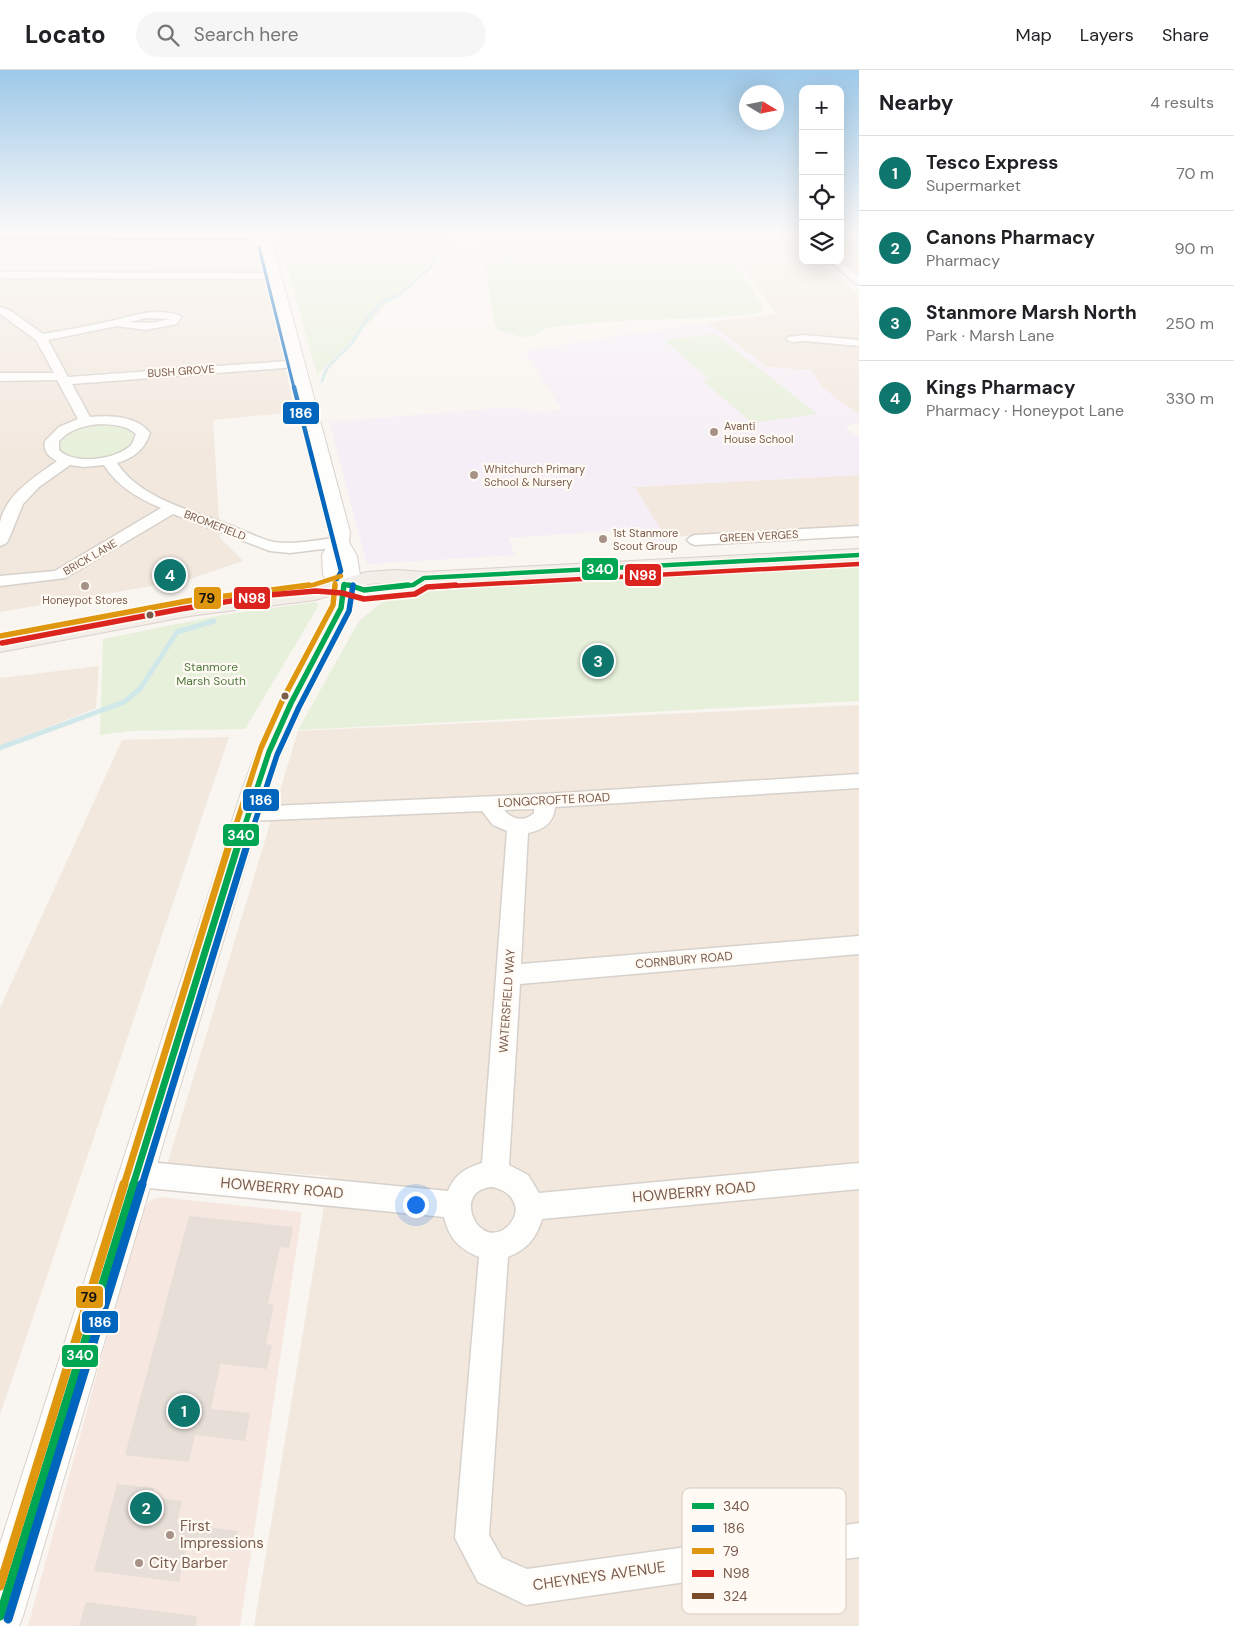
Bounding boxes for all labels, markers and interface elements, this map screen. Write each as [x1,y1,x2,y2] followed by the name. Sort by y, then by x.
[136,12,486,57] search box
[25,19,106,50] text: Locato
[154,21,182,49] icon: search
[194,22,299,47] text: Search here
[1016,23,1052,47] text: Map
[1080,23,1134,47] text: Layers
[1162,23,1209,47] text: Share
[739,85,784,130] north arrow
[799,85,844,265] map controls
[799,85,844,130] button: +
[879,89,953,117] text: Nearby
[1150,92,1214,113] text: 4 results
[799,130,844,175] button: −
[926,150,1058,175] text: Tesco Express
[892,163,898,184] text: 1
[1176,163,1214,184] text: 70 m
[799,175,844,220] button: locate
[926,175,1021,196] text: Supermarket
[799,220,844,265] button: layers
[926,225,1095,250] text: Canons Pharmacy
[890,238,900,259] text: 2
[1174,238,1214,259] text: 90 m
[926,250,1000,271] text: Pharmacy
[926,300,1137,325] text: Stanmore Marsh North
[890,313,900,334] text: 3
[1166,313,1214,334] text: 250 m
[926,325,1054,346] text: Park · Marsh Lane
[147,362,215,380] street label: BUSH GROVE
[926,375,1076,400] text: Kings Pharmacy
[890,388,900,409] text: 4
[1166,388,1214,409] text: 330 m
[926,400,1124,421] text: Pharmacy · Honeypot Lane
[282,401,320,425] line badge: 186
[290,404,313,422] text: 186
[724,419,794,446] place label: Avanti House School
[708,426,720,438] marker: Avanti House School
[484,462,585,489] place label: Whitchurch Primary School & Nursery
[468,469,480,481] marker: Whitchurch Primary School & Nursery
[182,507,248,543] street label: BROMEFIELD
[613,526,678,553] place label: 1st Stanmore Scout Group
[719,527,799,545] street label: GREEN VERGES
[597,533,609,545] marker: 1st Stanmore Scout Group
[61,536,119,578] street label: BRICK LANE
[154,556,186,594] pin: 4
[581,557,619,581] line badge: 340
[586,560,614,578] text: 340
[624,563,662,587] line badge: N98
[629,566,657,584] text: N98
[79,580,91,592] marker: Honeypot Stores
[193,586,222,610] line badge: 79
[233,586,271,610] line badge: N98
[199,589,215,607] text: 79
[238,589,266,607] text: N98
[42,593,128,607] place label: Honeypot Stores
[145,610,155,620] unlabelled marker
[582,642,614,680] pin: 3
[176,659,246,689] park label: Stanmore Marsh South
[280,691,290,701] unlabelled marker
[242,788,280,812] line badge: 186
[497,789,611,811] street label: LONGCROFTE ROAD
[250,791,273,809] text: 186
[222,823,260,847] line badge: 340
[227,826,255,844] text: 340
[635,948,733,972] street label: CORNBURY ROAD
[495,949,519,1053] street label: WATERSFIELD WAY
[220,1173,344,1203] street label: HOWBERRY ROAD
[632,1177,756,1207] street label: HOWBERRY ROAD
[403,1192,429,1218] your location
[75,1285,104,1309] line badge: 79
[81,1288,97,1306] text: 79
[81,1310,119,1334] line badge: 186
[89,1313,112,1331] text: 186
[61,1344,99,1368] line badge: 340
[66,1346,94,1364] text: 340
[168,1392,200,1430] pin: 1
[682,1488,846,1614] legend
[130,1489,162,1527] pin: 2
[723,1497,749,1515] text: 340
[180,1516,264,1553] place label: First Impressions
[723,1519,745,1537] text: 186
[164,1529,176,1541] marker: First Impressions
[723,1542,739,1560] text: 79
[149,1553,228,1573] place label: City Barber
[133,1557,145,1569] marker: City Barber
[532,1557,666,1595] street label: CHEYNEYS AVENUE
[723,1564,750,1582] text: N98
[723,1587,748,1605] text: 324

